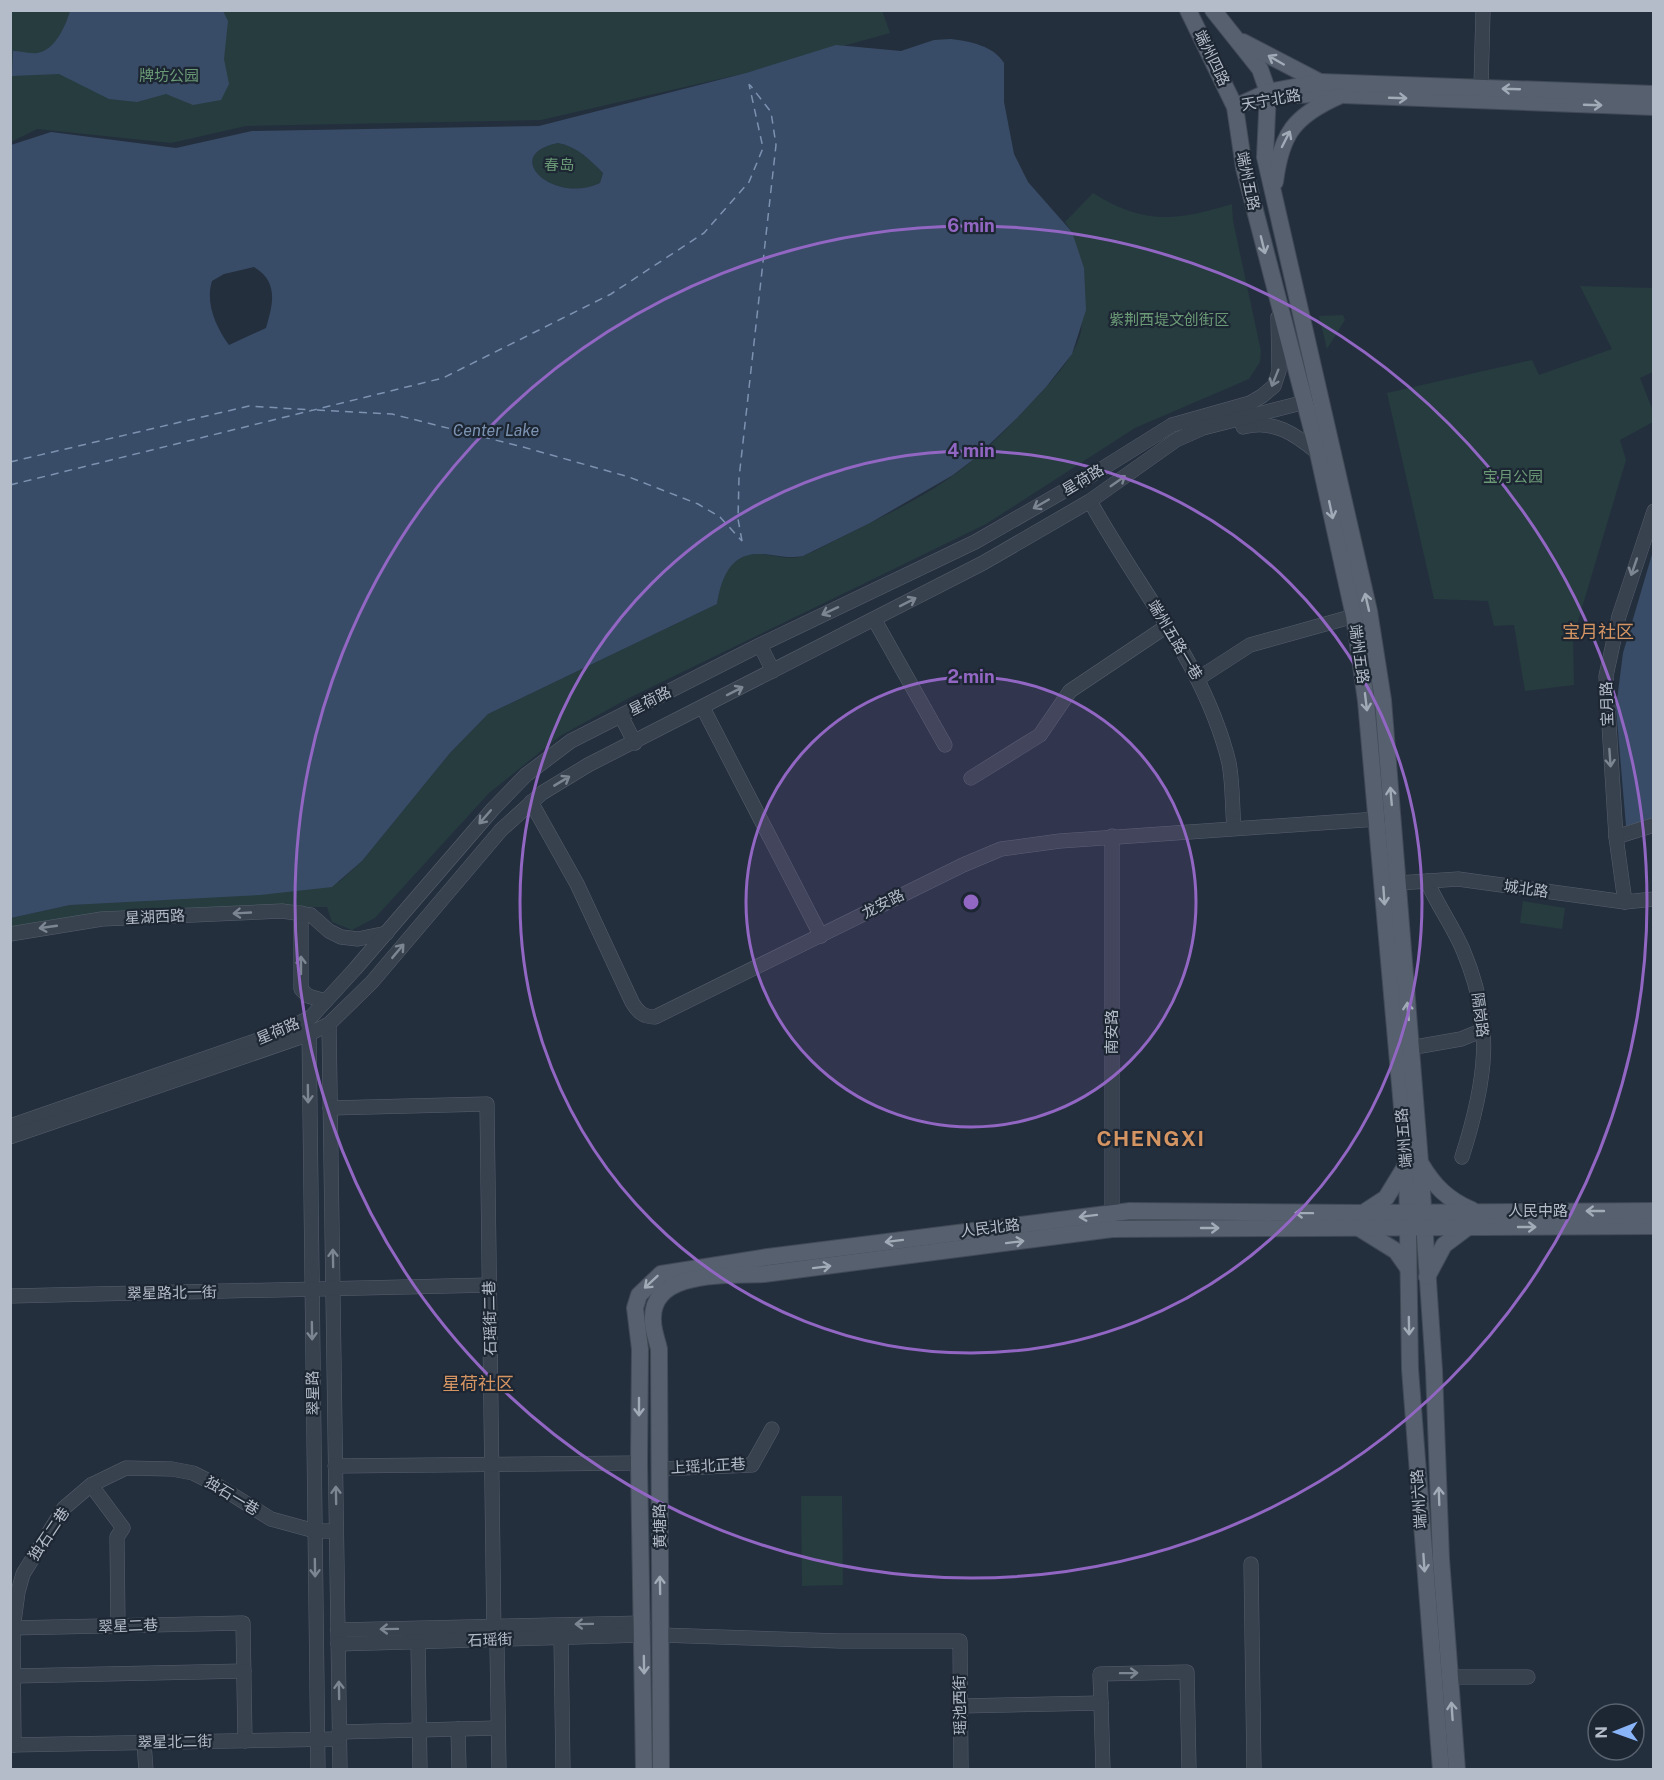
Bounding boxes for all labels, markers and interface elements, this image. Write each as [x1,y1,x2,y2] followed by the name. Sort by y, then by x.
[1192,27,1233,88] street label: 端州四路
[1267,54,1285,65] one-way arrow
[139,67,199,84] park label: 牌坊公园
[1502,83,1522,94] one-way arrow
[1240,86,1302,113] street label: 天宁北路
[1388,92,1407,104] one-way arrow
[1582,100,1602,111] one-way arrow
[1280,130,1292,148] one-way arrow
[1234,150,1263,212] street label: 端州五路
[544,156,574,173] park label: 春岛
[947,215,995,236] text: 6 min
[1258,235,1270,254] one-way arrow
[1109,311,1229,328] park label: 紫荆西堤文创街区
[1269,369,1280,387] one-way arrow
[453,421,540,440] water label: Center Lake
[947,440,995,461] text: 4 min
[1059,461,1106,498] street label: 星荷路
[1483,468,1543,485] park label: 宝月公园
[1109,475,1125,487] one-way arrow
[1033,499,1051,510] one-way arrow
[1325,501,1337,520] one-way arrow
[1628,557,1639,576] one-way arrow
[1361,593,1373,612] one-way arrow
[899,595,917,607] one-way arrow
[1145,597,1206,683] street label: 端州五路一巷
[822,606,840,618] one-way arrow
[1562,621,1634,642] district label: 宝月社区
[1347,623,1372,685] street label: 端州五路
[947,666,995,687] text: 2 min
[1597,681,1616,727] street label: 宝月路
[626,683,674,718] street label: 星荷路
[726,685,743,697] one-way arrow
[1361,692,1372,711] one-way arrow
[1604,747,1615,767] one-way arrow
[553,775,570,787] one-way arrow
[1385,786,1396,806] one-way arrow
[479,809,492,825] one-way arrow
[1503,877,1550,900] street label: 城北路
[859,886,907,921] street label: 龙安路
[1379,886,1390,906] one-way arrow
[961,892,981,912] centre of rings
[125,906,185,927] street label: 星湖西路
[233,907,253,919] one-way arrow
[39,921,58,932] one-way arrow
[391,943,404,959] one-way arrow
[295,955,307,975] one-way arrow
[1469,992,1492,1038] street label: 隔岗路
[1402,1001,1413,1021] one-way arrow
[1103,1009,1120,1055] street label: 南安路
[254,1014,302,1047] street label: 星荷路
[303,1083,314,1103] one-way arrow
[1392,1107,1415,1169] street label: 端州五路
[1096,1126,1206,1151] district label: CHENGXI
[1508,1202,1568,1219] street label: 人民中路
[1586,1205,1606,1217] one-way arrow
[1294,1207,1314,1219] one-way arrow
[1078,1210,1098,1221] one-way arrow
[959,1215,1021,1240] street label: 人民北路
[1516,1221,1536,1233] one-way arrow
[1199,1222,1219,1234] one-way arrow
[885,1236,905,1247] one-way arrow
[1005,1236,1025,1247] one-way arrow
[327,1249,338,1269] one-way arrow
[812,1261,832,1272] one-way arrow
[644,1275,659,1289] one-way arrow
[480,1280,499,1356] street label: 石瑶街二巷
[127,1283,217,1302] street label: 翠星路北一街
[1403,1316,1415,1336] one-way arrow
[306,1320,318,1340] one-way arrow
[304,1370,321,1416] street label: 翠星路
[442,1373,514,1394] district label: 星荷社区
[633,1397,645,1417] one-way arrow
[670,1455,746,1476] street label: 上瑶北正巷
[1408,1469,1429,1530] street label: 端州六路
[202,1473,262,1518] street label: 独石一巷
[330,1486,342,1506] one-way arrow
[1433,1486,1444,1506] one-way arrow
[651,1503,668,1549] street label: 黄塘路
[25,1504,72,1563] street label: 独石二巷
[1419,1552,1430,1572] one-way arrow
[309,1557,321,1577] one-way arrow
[654,1576,666,1596] one-way arrow
[98,1616,158,1635] street label: 翠星二巷
[575,1619,595,1630] one-way arrow
[380,1623,400,1635] one-way arrow
[467,1630,513,1649] street label: 石瑶街
[638,1655,649,1675] one-way arrow
[1119,1668,1139,1679] one-way arrow
[950,1675,969,1735] street label: 瑶池西街
[333,1681,344,1701] one-way arrow
[1446,1702,1457,1722] one-way arrow
[1586,1702,1646,1762] north arrow
[1592,1726,1611,1739] text: N
[137,1732,213,1751] street label: 翠星北二街

